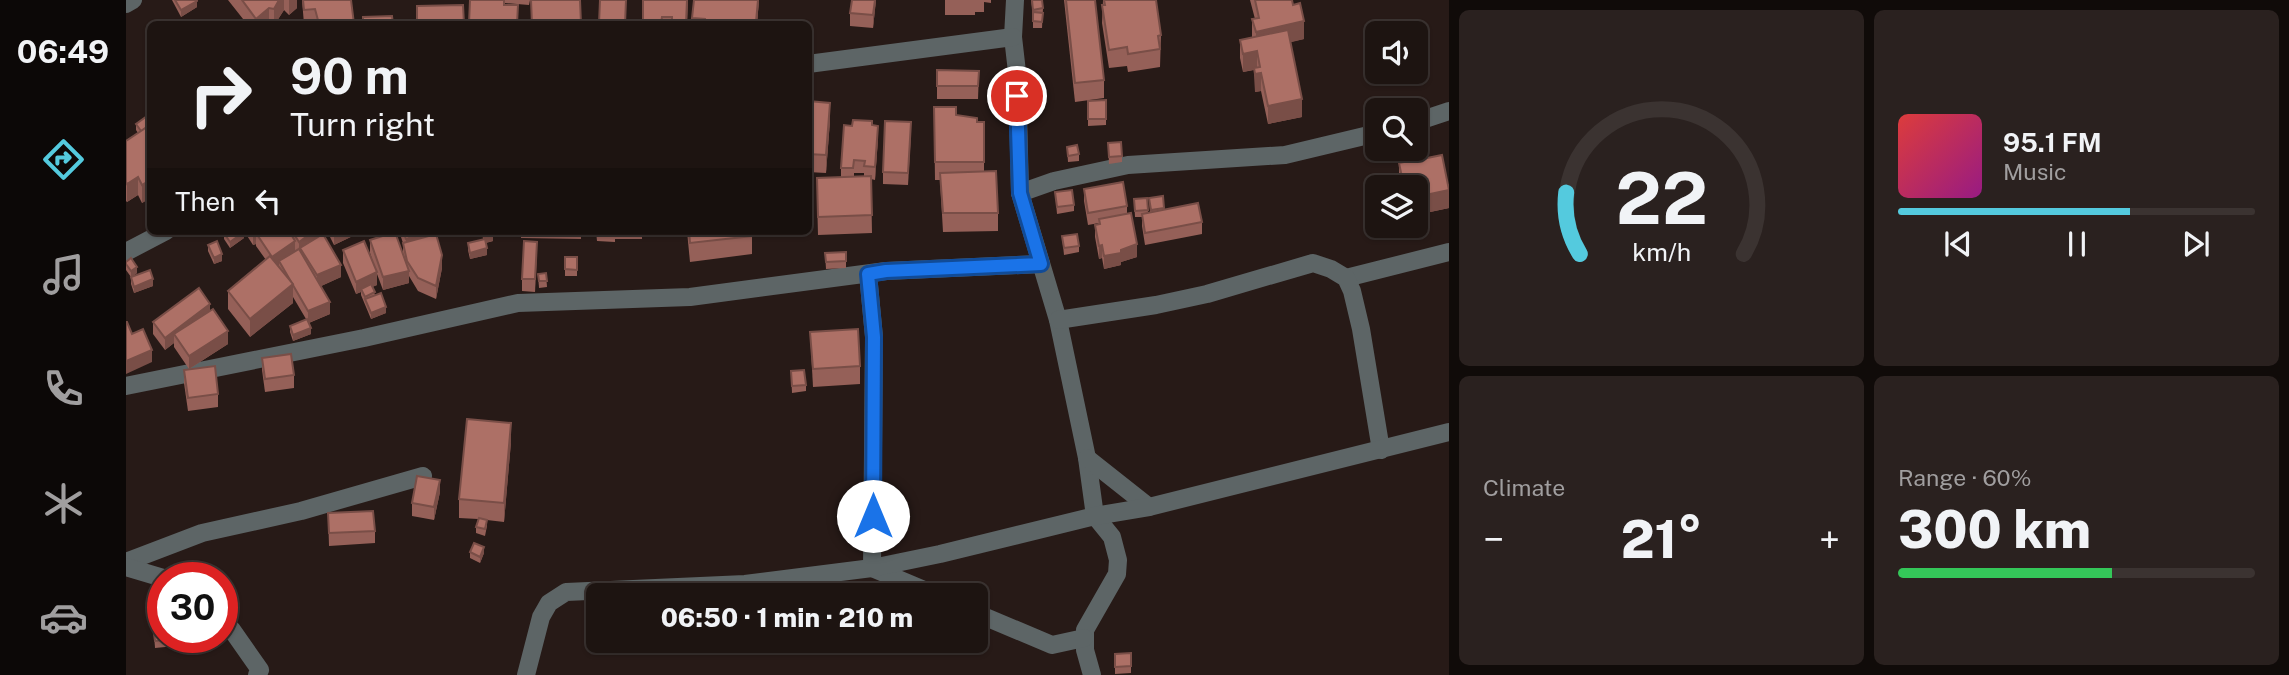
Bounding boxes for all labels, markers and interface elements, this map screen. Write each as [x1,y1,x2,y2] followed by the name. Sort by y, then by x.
[1365,21,1428,238] map controls
[1365,21,1428,84] button: sound
[17,33,109,70] text: 06:49
[290,47,409,105] text: 90 m
[175,49,266,140] icon: right
[987,66,1047,126] pin
[998,77,1036,115] icon: arrive
[1365,98,1428,161] button: search
[290,106,435,143] text: Turn right
[2003,127,2102,158] text: 95.1 FM
[39,135,88,184] icon: directions
[1615,156,1708,241] text: 22
[2003,158,2067,185] text: Music
[1365,175,1428,238] button: layers
[249,182,287,220] icon: left
[175,186,235,217] text: Then
[1939,225,1977,263] icon: previous
[2058,225,2096,263] icon: pause
[2177,225,2215,263] icon: next
[1632,237,1691,267] text: km/h
[39,250,88,299] icon: music
[39,364,88,413] icon: phone
[1898,464,2031,491] text: Range · 60%
[1483,474,1565,501] text: Climate
[39,479,88,528] icon: climate
[836,479,910,553] position arrow
[1898,499,2091,560] text: 300 km
[1621,509,1702,570] text: 21°
[1483,517,1504,562] text: −
[1819,517,1840,562] text: +
[147,562,238,653] speed limit sign: 30
[39,593,88,642] icon: car
[661,602,913,633] text: 06:50 · 1 min · 210 m

